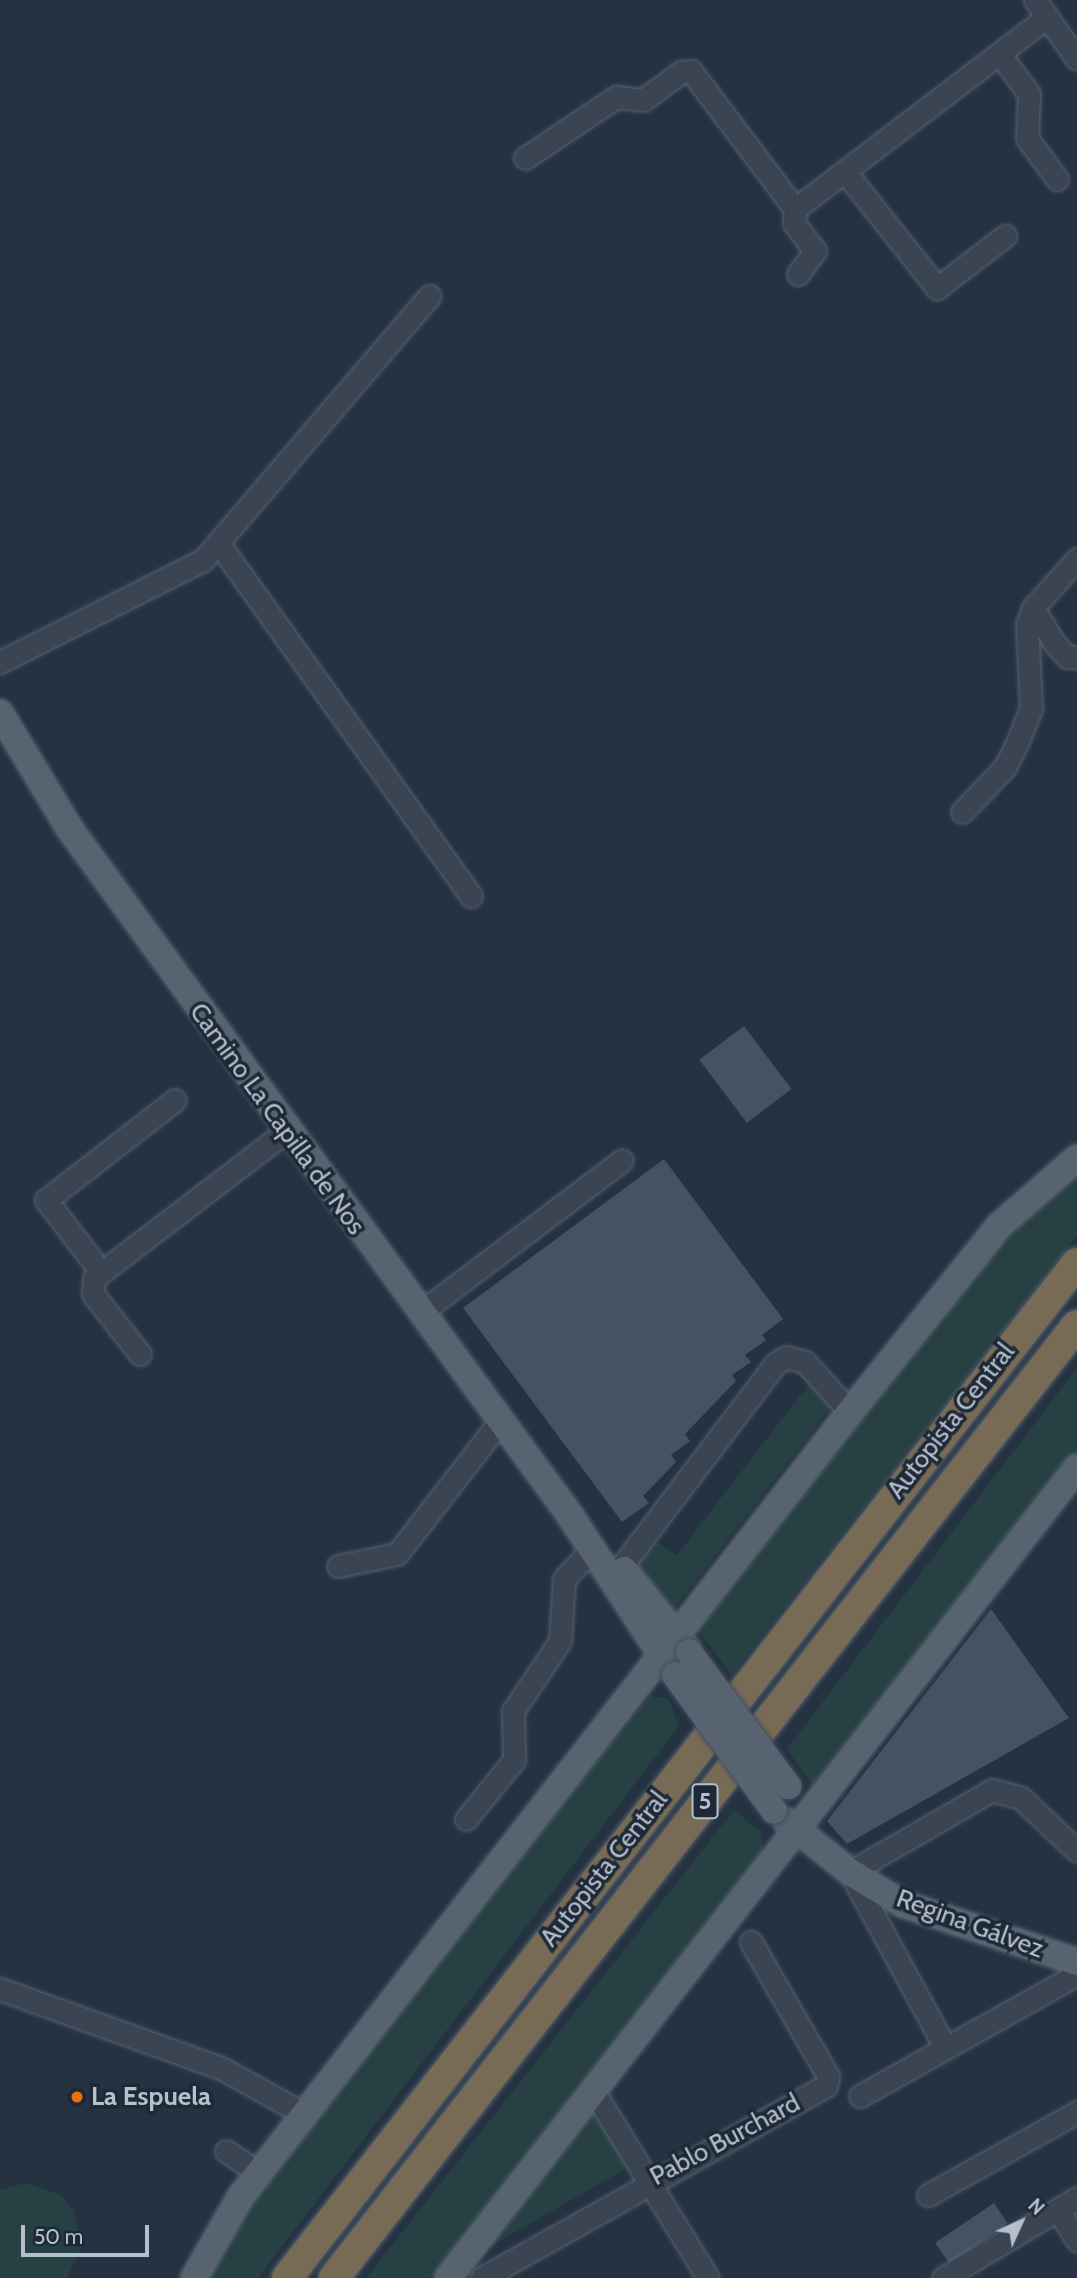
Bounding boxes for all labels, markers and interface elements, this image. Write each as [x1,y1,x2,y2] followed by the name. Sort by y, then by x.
[183,997,371,1241] street label: Camino La Capilla de Nos
[881,1337,1021,1505] street label: Autopista Central
[691,1780,719,1822] road number: 5
[534,1785,674,1953] street label: Autopista Central
[892,1883,1048,1965] street label: Regina Gálvez
[91,2081,211,2113] place label: La Espuela
[645,2087,805,2193] street label: Pablo Burchard
[69,2089,85,2105] marker: La Espuela
[986,2187,1056,2257] north arrow
[1023,2194,1049,2220] text: N
[24,2212,152,2256] scale bar
[34,2224,83,2249] text: 50 m

